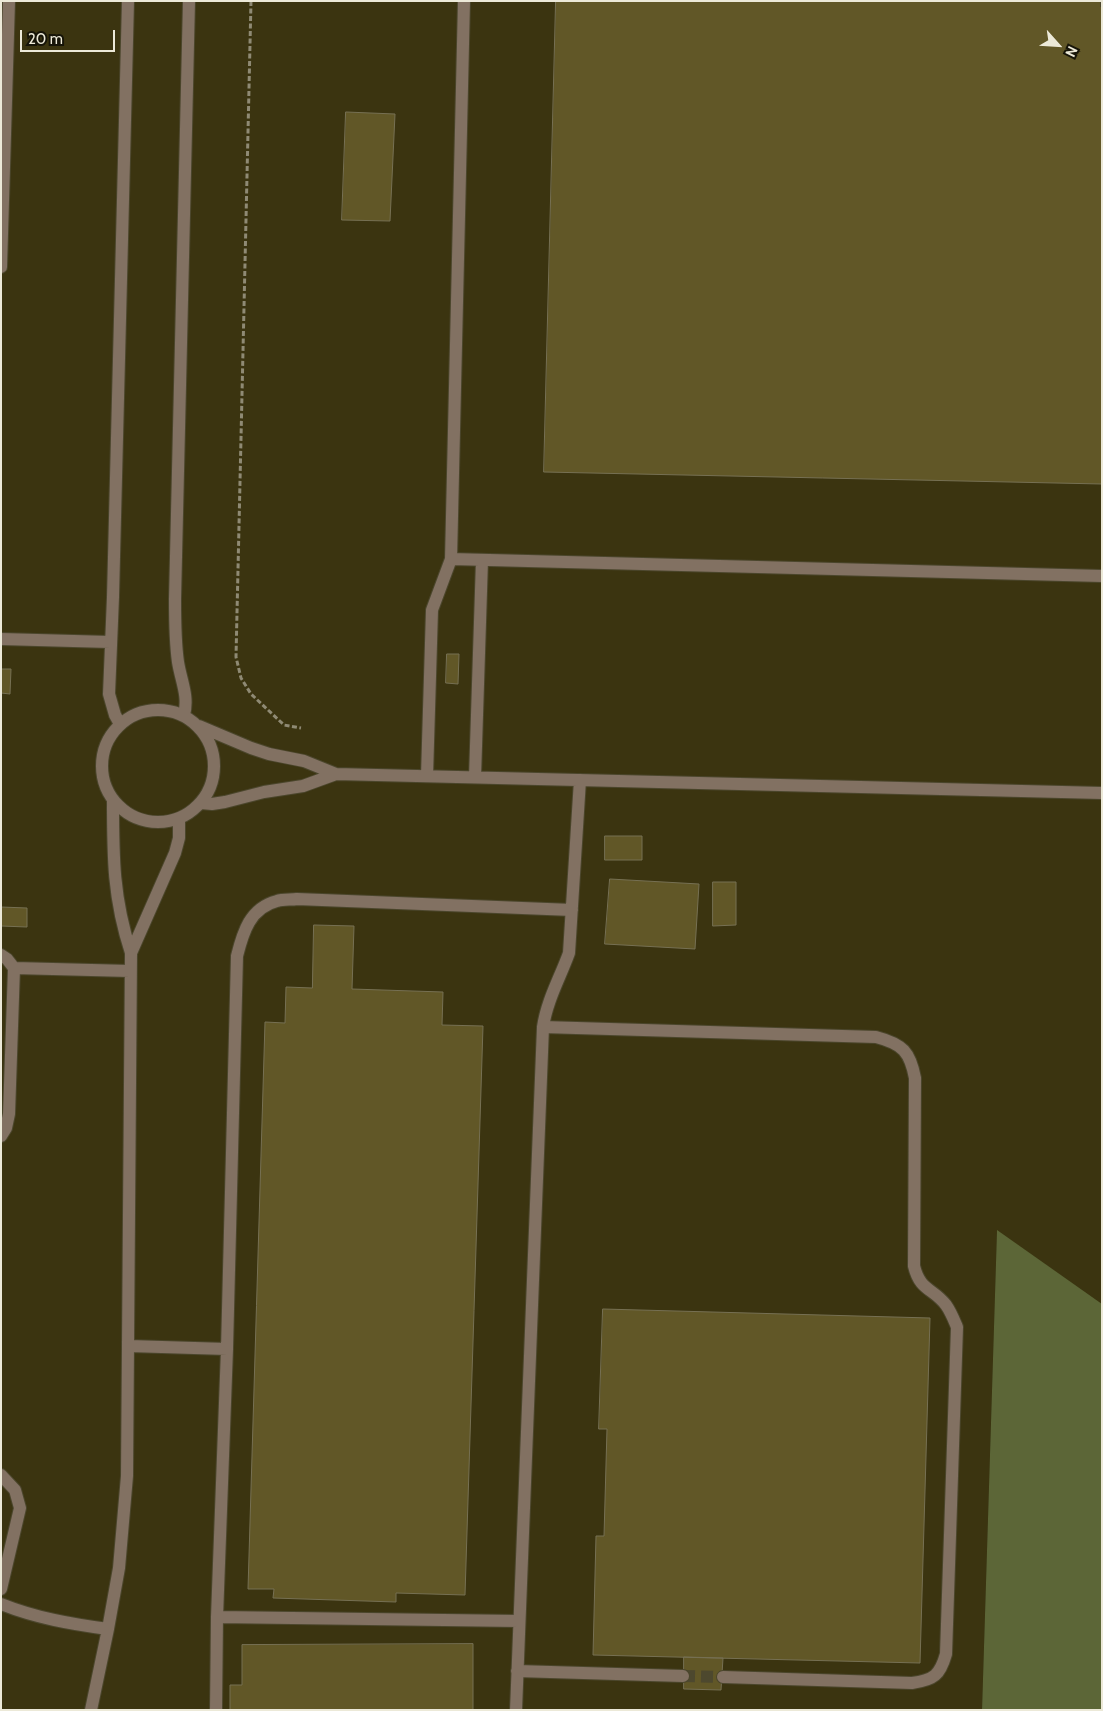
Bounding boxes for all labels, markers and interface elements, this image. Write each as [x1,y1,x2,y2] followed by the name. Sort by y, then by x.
[22,20,118,52] scale bar
[1033,20,1083,70] north arrow
[28,30,63,48] text: 20 m
[1061,43,1082,60] text: N

